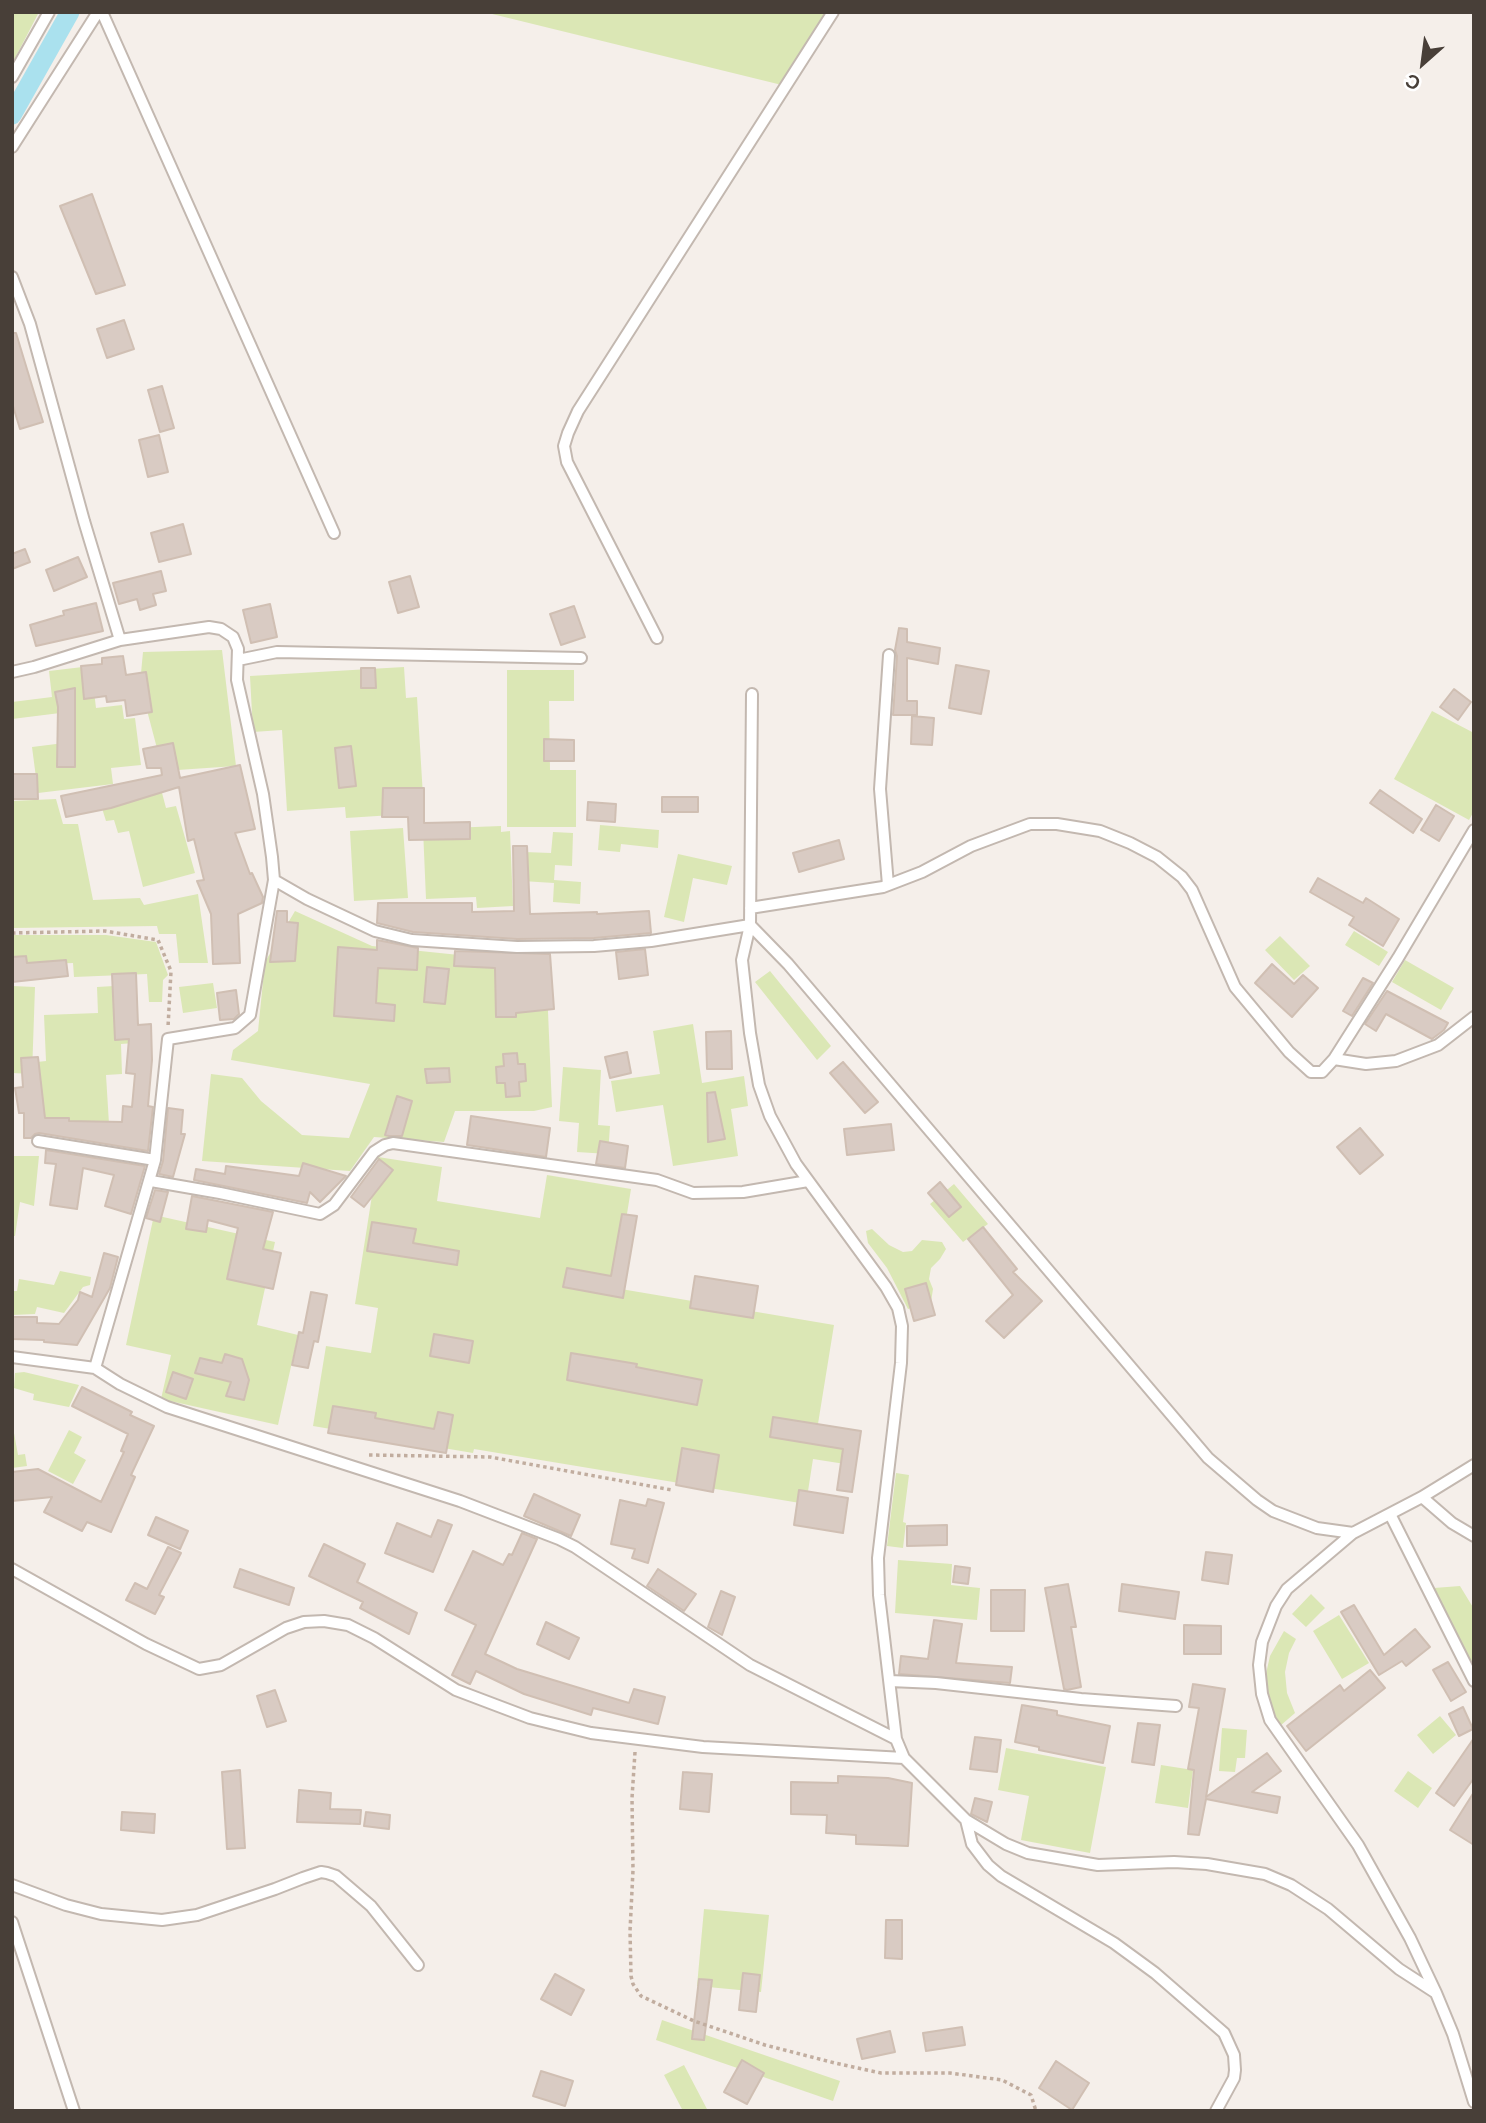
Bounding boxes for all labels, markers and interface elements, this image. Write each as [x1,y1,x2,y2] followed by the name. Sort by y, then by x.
[1388,28,1458,98] north arrow
[1402,69,1424,94] text: С

